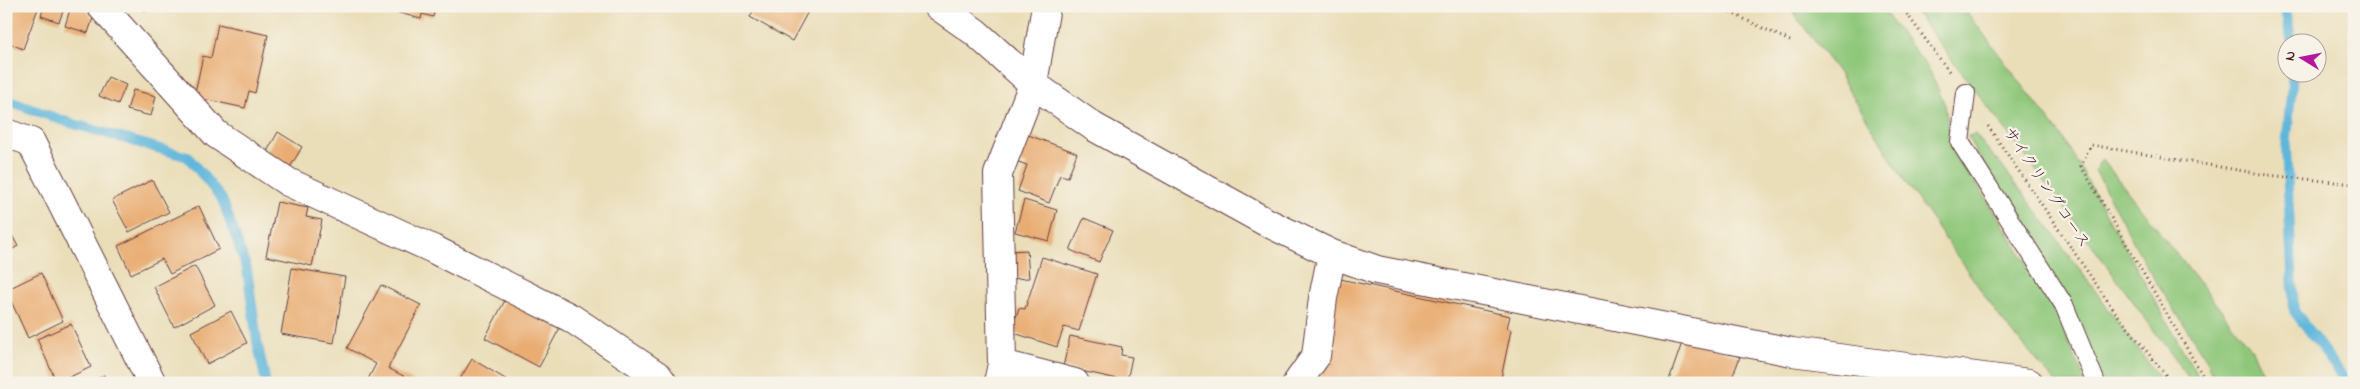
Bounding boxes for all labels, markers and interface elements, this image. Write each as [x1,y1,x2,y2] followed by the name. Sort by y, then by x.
[2278,32,2328,82] north arrow
[2280,50,2302,62] text: N
[1997,123,2095,253] street label: サイクリングコース

